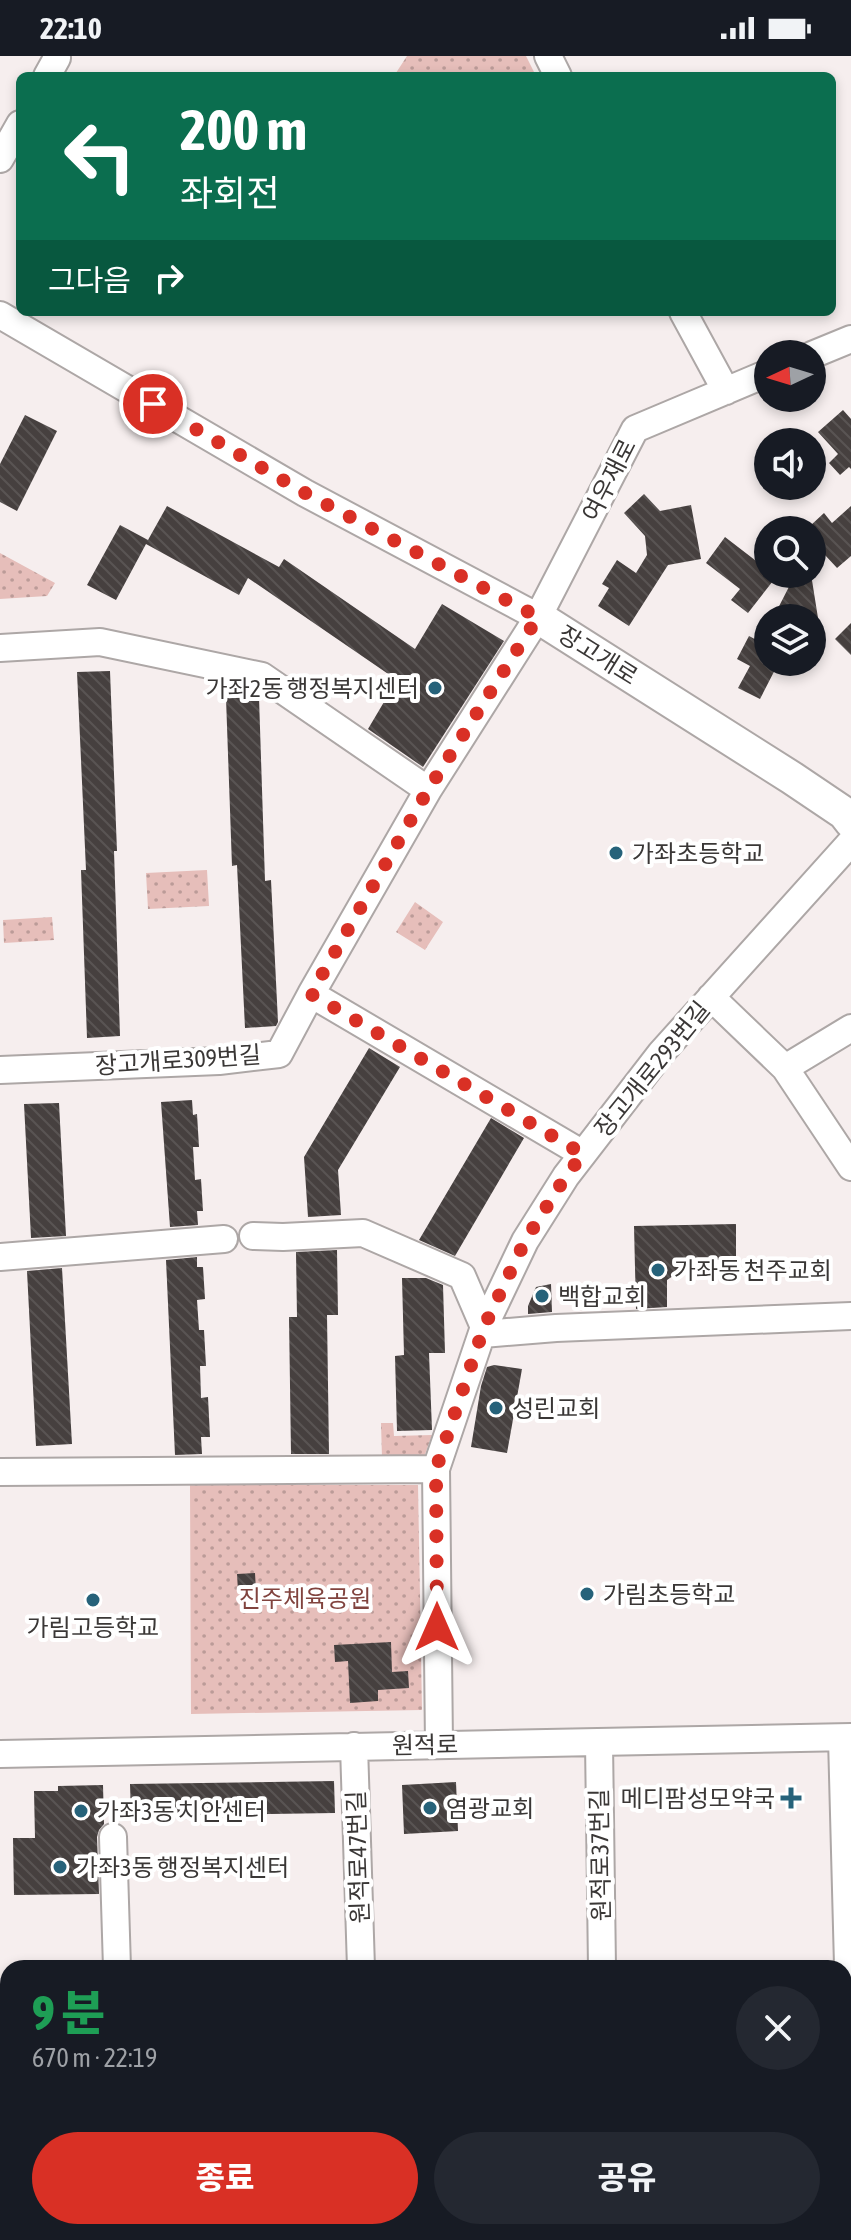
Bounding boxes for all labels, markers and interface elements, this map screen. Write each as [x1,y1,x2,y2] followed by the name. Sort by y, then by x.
[40,11,102,45] text: 22:10
[180,98,307,162] text: 200 m
[48,104,152,208] icon: left
[180,172,279,214] text: 좌회전
[147,256,191,300] icon: right
[48,263,131,297] text: 그다음
[754,340,826,412] north arrow
[754,340,826,676] map controls
[119,370,187,438] pin
[131,382,175,426] icon: arrive
[754,428,826,500] button: sound
[577,435,641,525] street label: 여우재로
[754,516,826,588] button: search
[754,604,826,676] button: layers
[553,620,643,690] street label: 장고개로
[206,675,419,702] place label: 가좌2동 행정복지센터
[426,679,444,697] marker: 가좌2동 행정복지센터
[632,840,764,867] place label: 가좌초등학교
[607,844,625,862] marker: 가좌초등학교
[589,996,715,1142] street label: 장고개로293번길
[94,1041,262,1079] street label: 장고개로309번길
[674,1257,832,1284] place label: 가좌동 천주교회
[649,1261,667,1279] marker: 가좌동 천주교회
[558,1283,646,1310] place label: 백합교회
[533,1287,551,1305] marker: 백합교회
[512,1395,600,1422] place label: 성린교회
[487,1399,505,1417] marker: 성린교회
[603,1581,735,1608] place label: 가림초등학교
[239,1585,371,1612] park label: 진주체육공원
[395,1585,479,1669] position arrow
[578,1585,596,1603] marker: 가림초등학교
[84,1591,102,1609] marker: 가림고등학교
[27,1614,159,1641] place label: 가림고등학교
[392,1731,458,1759] street label: 원적로
[620,1785,775,1812] place label: 메디팜성모약국
[585,1788,615,1922] street label: 원적로37번길
[782,1789,800,1807] marker: 메디팜성모약국
[342,1790,374,1924] street label: 원적로47번길
[446,1795,534,1822] place label: 염광교회
[97,1798,266,1825] place label: 가좌3동 치안센터
[421,1799,439,1817] marker: 염광교회
[72,1802,90,1820] marker: 가좌3동 치안센터
[76,1854,289,1881] place label: 가좌3동 행정복지센터
[51,1858,69,1876] marker: 가좌3동 행정복지센터
[32,1985,105,2040] text: 9 분
[736,1986,820,2070] button: close
[32,2043,157,2073] text: 670 m · 22:19
[32,2132,418,2224] button: 종료
[434,2132,820,2224] button: 공유

